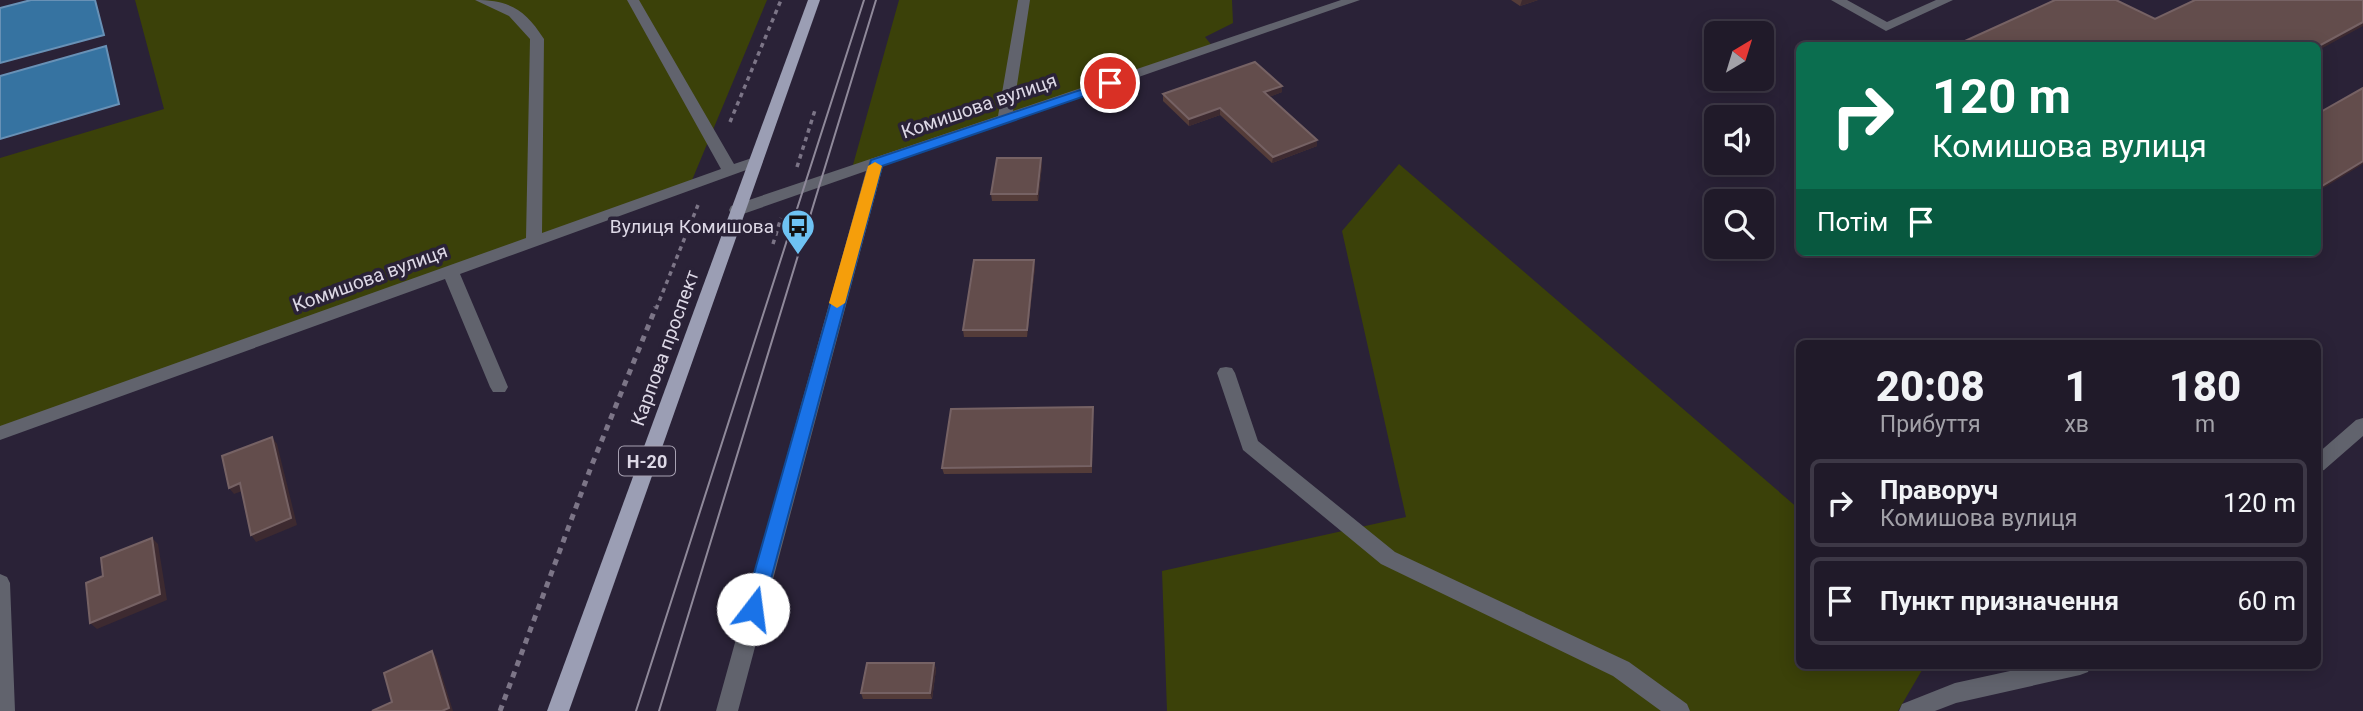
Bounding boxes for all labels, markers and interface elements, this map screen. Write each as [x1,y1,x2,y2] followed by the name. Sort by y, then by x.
[1704,21,1774,91] north arrow
[1704,21,1774,259] map controls
[1080,53,1140,113] pin
[1091,64,1129,102] icon: arrive
[1932,68,2071,125] text: 120 m
[898,69,1060,143] street label: Комишова вулиця
[1817,70,1908,161] icon: right
[1704,105,1774,175] button: sound
[1932,127,2207,165] text: Комишова вулиця
[1704,189,1774,259] button: search
[1902,203,1940,241] icon: arrive
[779,207,817,256] bus stop icon: Вулиця Комишова
[1817,207,1888,237] text: Потім
[610,215,774,238] place label: Вулиця Комишова
[289,239,451,317] street label: Комишова вулиця
[626,267,704,429] street label: Карпова проспект
[1876,362,1985,411] text: 20:08
[2065,362,2089,411] text: 1
[2169,362,2241,411] text: 180
[1880,411,1981,438] text: Прибуття
[2064,411,2089,438] text: хв
[2195,411,2215,438] text: m
[619,447,675,476] road number: Н-20
[1880,475,1998,505] text: Праворуч
[1821,484,1859,522] icon: right
[2223,488,2296,518] text: 120 m
[1880,505,2077,532] text: Комишова вулиця
[716,572,790,646] position arrow
[1821,582,1859,620] icon: arrive
[1880,586,2119,616] text: Пункт призначення
[2238,586,2296,616] text: 60 m

